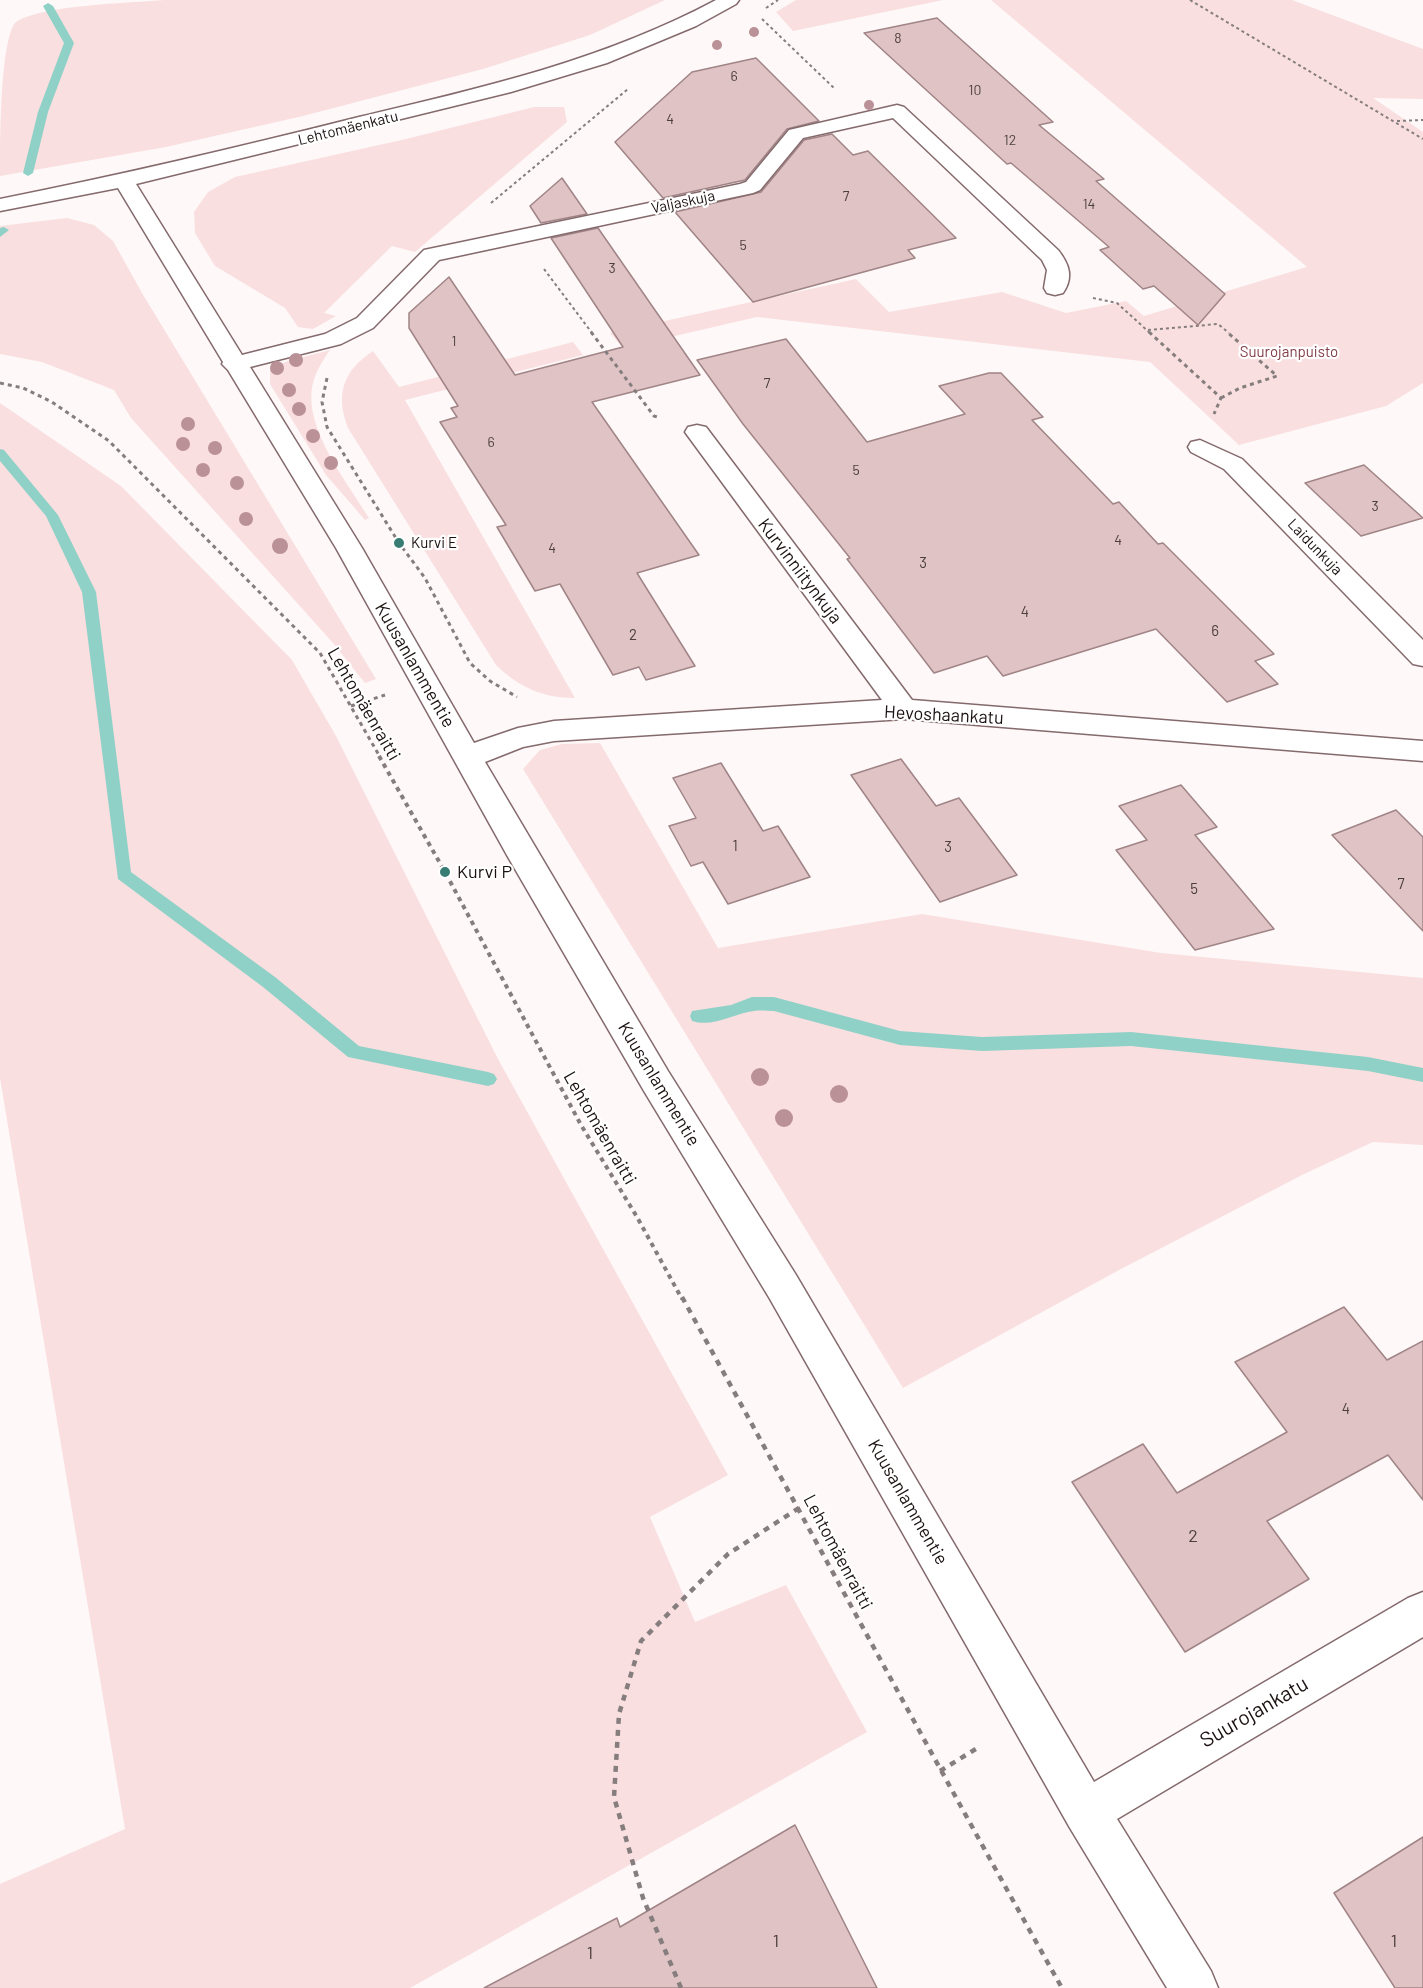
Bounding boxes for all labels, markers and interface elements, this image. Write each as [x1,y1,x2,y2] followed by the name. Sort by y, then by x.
[894,30,902,46] house number: 8
[730,68,738,84] house number: 6
[969,82,981,98] house number: 10
[296,107,400,149] street label: Lehtomäenkatu
[666,111,674,127] house number: 4
[1004,132,1016,148] house number: 12
[649,186,717,218] street label: Valjaskuja
[843,188,849,204] house number: 7
[1083,196,1095,212] house number: 14
[739,237,747,253] house number: 5
[608,260,616,276] house number: 3
[452,333,456,349] house number: 1
[1240,343,1338,361] park label: Suurojanpuisto
[764,375,770,391] house number: 7
[487,434,495,450] house number: 6
[852,462,860,478] house number: 5
[1371,498,1379,514] house number: 3
[753,514,847,628] street label: Kurvinniitynkuja
[1284,515,1346,579] street label: Laidunkuja
[1114,532,1122,548] house number: 4
[411,534,457,552] place label: Kurvi E
[392,536,406,550] marker: Kurvi E
[548,540,556,556] house number: 4
[919,554,927,572] house number: 3
[370,599,460,731] street label: Kuusanlammentie
[1021,603,1029,621] house number: 4
[1211,622,1219,640] house number: 6
[629,626,637,644] house number: 2
[323,644,405,764] street label: Lehtomäenraitti
[884,701,1004,729] street label: Hevoshaankatu
[732,837,738,855] house number: 1
[944,838,952,856] house number: 3
[457,861,512,883] place label: Kurvi P
[438,865,452,879] marker: Kurvi P
[1397,875,1405,893] house number: 7
[1190,880,1198,898] house number: 5
[613,1018,705,1150] street label: Kuusanlammentie
[559,1068,641,1188] street label: Lehtomäenraitti
[1342,1400,1350,1418] house number: 4
[863,1436,953,1568] street label: Kuusanlammentie
[799,1491,877,1613] street label: Lehtomäenraitti
[1188,1525,1198,1547] house number: 2
[1195,1671,1313,1753] street label: Suurojankatu
[773,1930,779,1952] house number: 1
[1391,1930,1397,1952] house number: 1
[587,1942,593,1964] house number: 1

